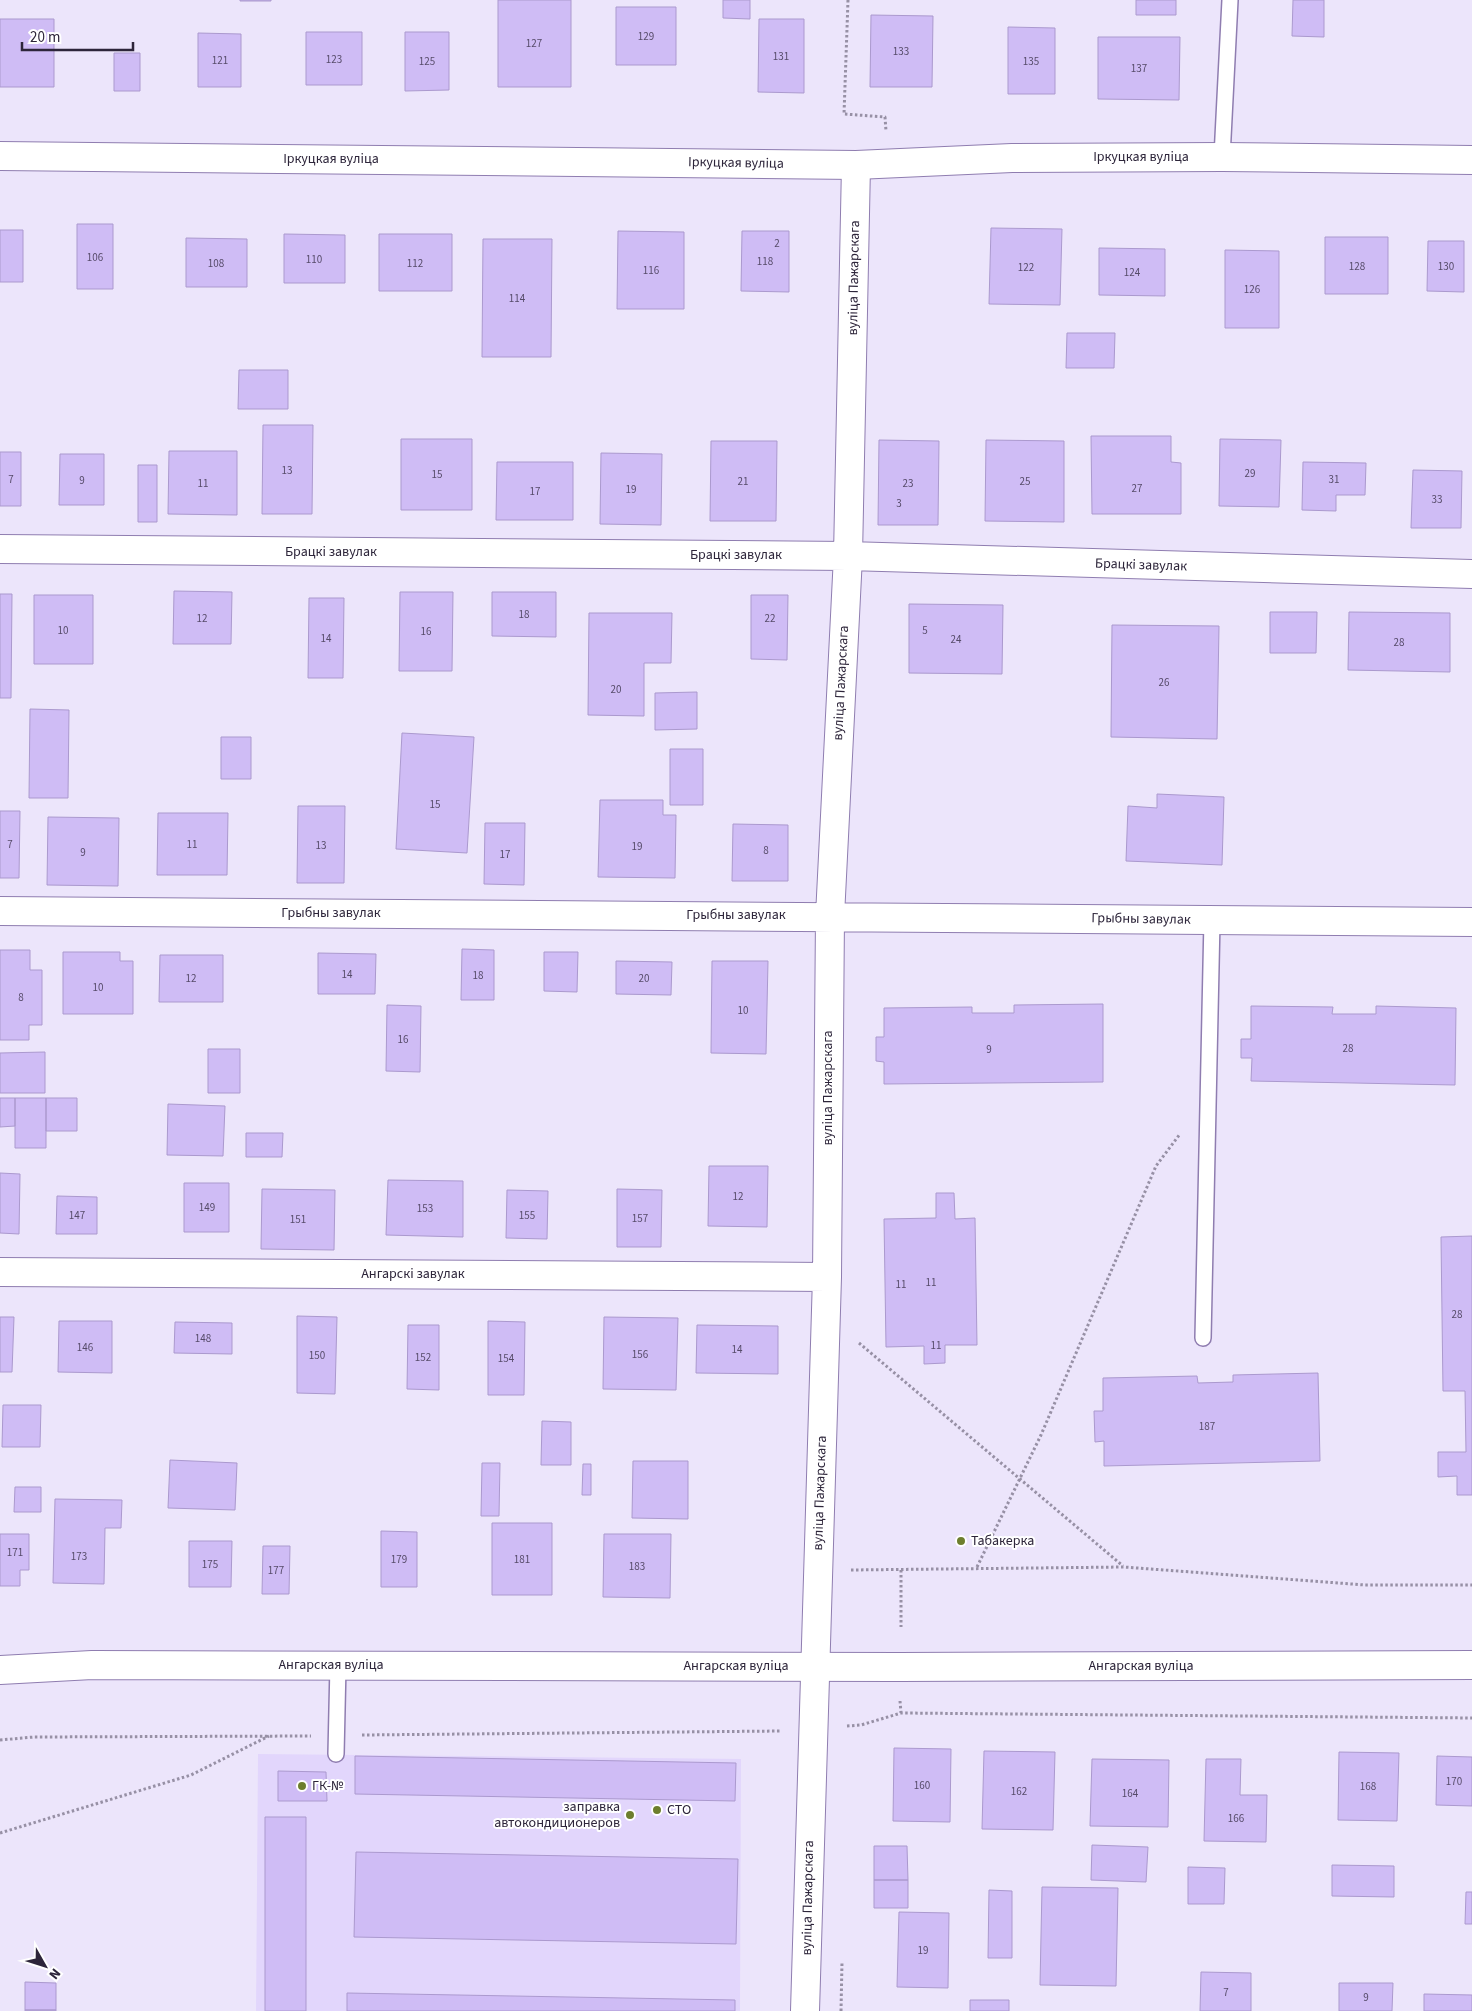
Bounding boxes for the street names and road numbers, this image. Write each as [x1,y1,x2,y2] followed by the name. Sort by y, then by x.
[1093,147,1189,167] street label: Іркуцкая вуліца
[283,149,379,169] street label: Іркуцкая вуліца
[688,152,784,174] street label: Іркуцкая вуліца
[843,220,865,336] street label: вуліца Пажарскага
[285,542,377,562] street label: Брацкі завулак
[690,545,782,565] street label: Брацкі завулак
[1095,553,1187,577] street label: Брацкі завулак
[828,625,854,741] street label: вуліца Пажарскага
[281,903,381,923] street label: Грыбны завулак
[686,905,786,925] street label: Грыбны завулак
[1091,908,1191,930] street label: Грыбны завулак
[818,1030,838,1146] street label: вуліца Пажарскага
[361,1264,465,1284] street label: Ангарскі завулак
[808,1435,832,1551] street label: вуліца Пажарскага
[278,1655,384,1675] street label: Ангарская вуліца
[683,1656,789,1676] street label: Ангарская вуліца
[1088,1656,1194,1676] street label: Ангарская вуліца
[797,1840,819,1956] street label: вуліца Пажарскага

